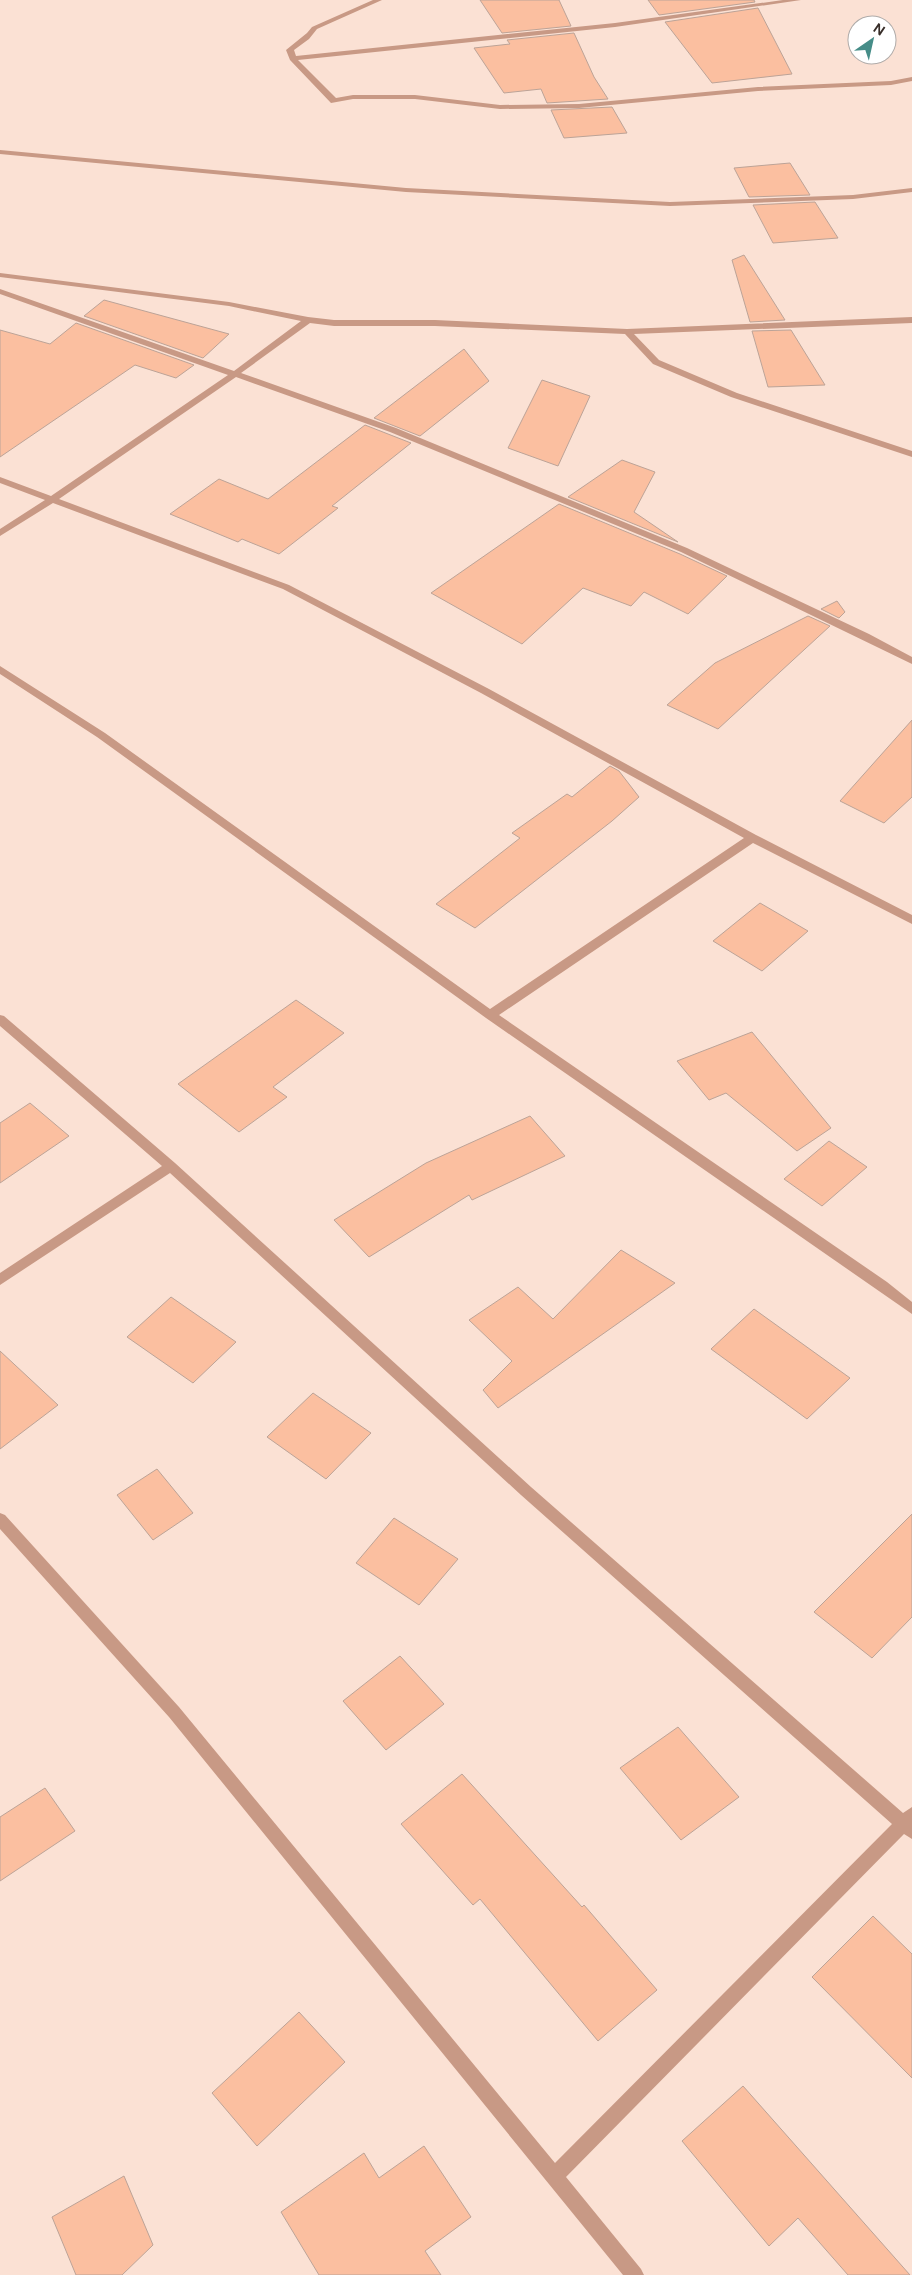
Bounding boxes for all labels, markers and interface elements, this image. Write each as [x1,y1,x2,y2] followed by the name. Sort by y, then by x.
[847,15,897,65] north arrow
[870,19,889,40] text: N

